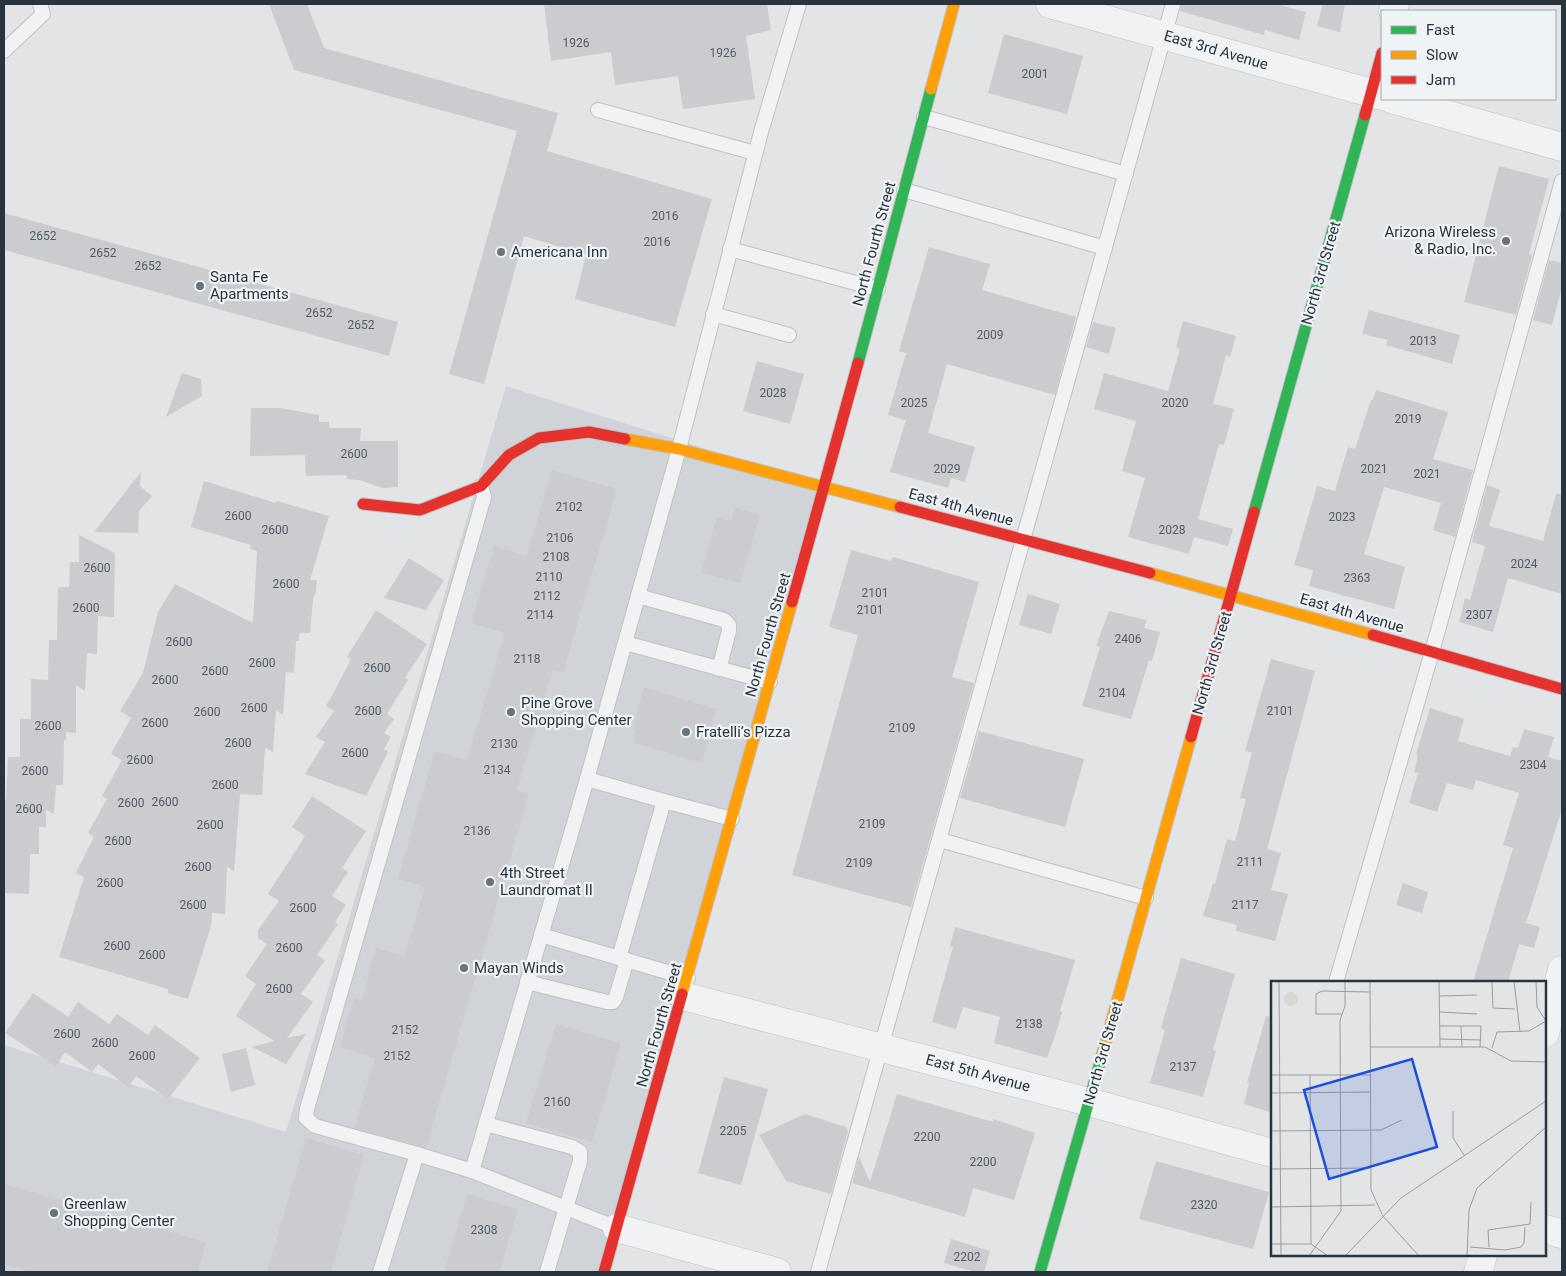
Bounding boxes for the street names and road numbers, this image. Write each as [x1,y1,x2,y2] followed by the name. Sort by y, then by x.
[1162,27,1270,73] street label: East 3rd Avenue
[849,180,899,308] street label: North Fourth Street
[1298,219,1344,327] street label: North 3rd Street
[907,484,1015,530] street label: East 4th Avenue
[742,571,794,699] street label: North Fourth Street
[1298,590,1406,636] street label: East 4th Avenue
[1189,609,1235,717] street label: North 3rd Street
[633,961,685,1089] street label: North Fourth Street
[1080,999,1126,1107] street label: North 3rd Street
[924,1050,1032,1096] street label: East 5th Avenue

